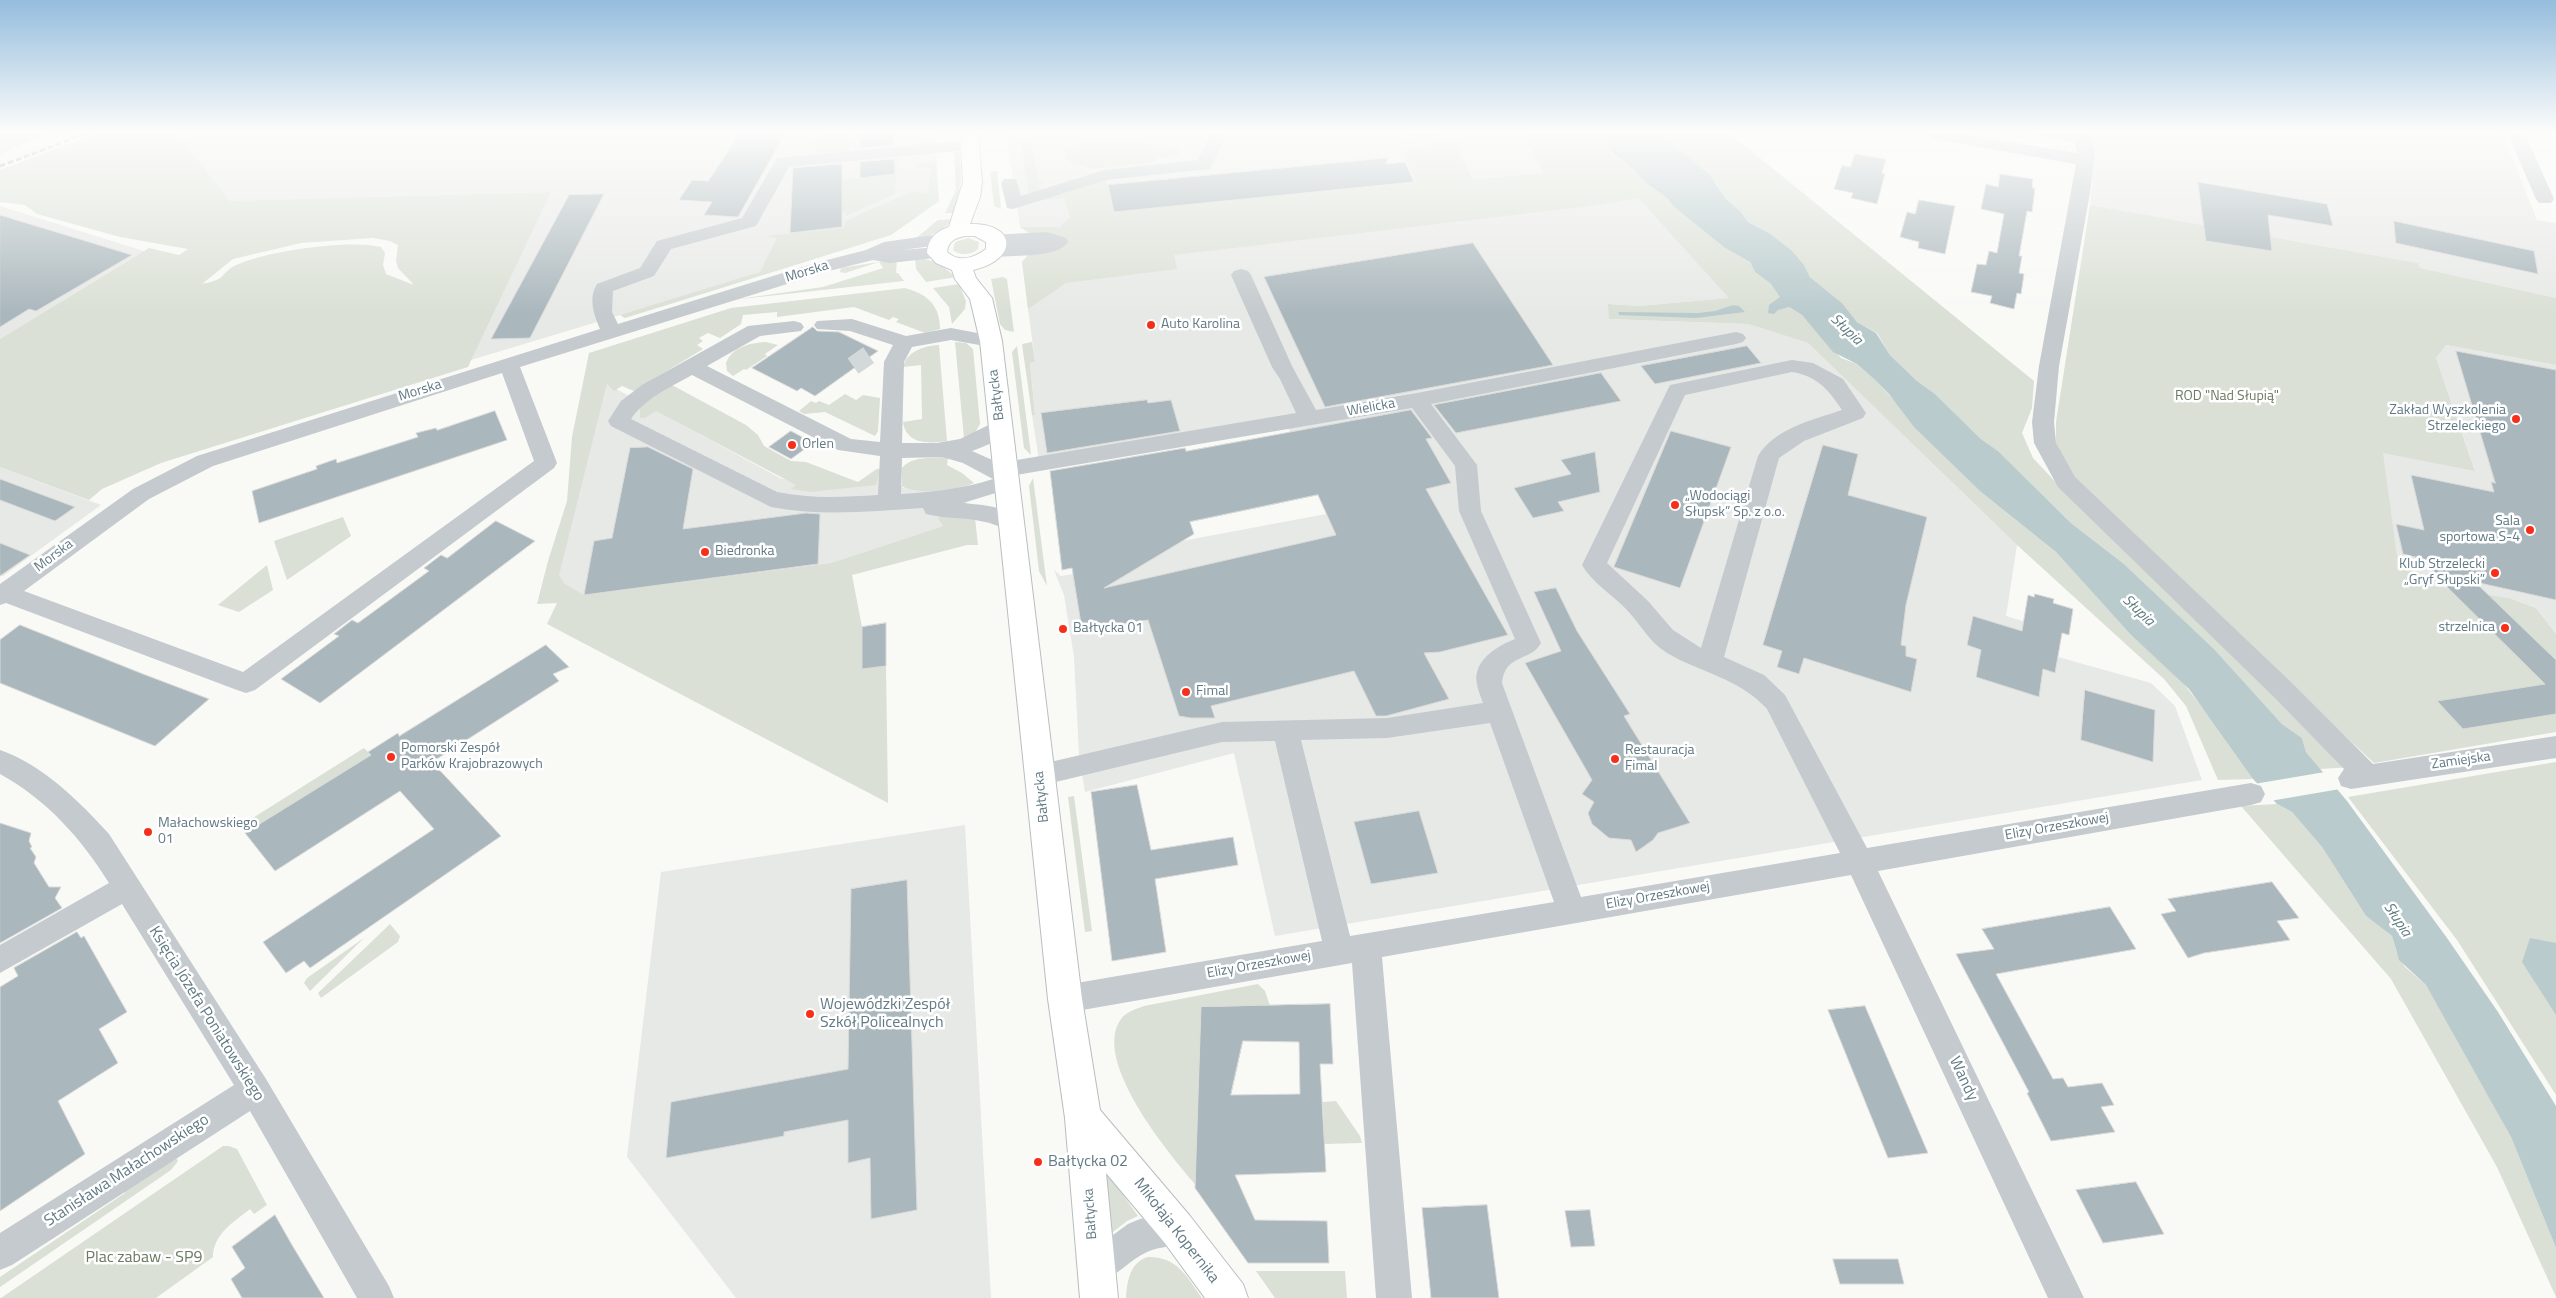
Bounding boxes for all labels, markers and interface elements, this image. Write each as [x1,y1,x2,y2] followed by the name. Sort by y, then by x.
[783,258,831,286] street label: Morska
[1826,311,1866,349] water label: Słupia
[1161,317,1240,333] place label: Auto Karolina
[1145,319,1157,331] marker: Auto Karolina
[986,369,1008,421] street label: Bałtycka
[396,377,444,405] street label: Morska
[2175,389,2279,405] park label: ROD "Nad Słupią"
[1346,396,1396,420] street label: Wielicka
[2389,403,2506,436] place label: Zakład Wyszkolenia Strzeleckiego
[2510,413,2522,425] marker: Zakład Wyszkolenia Strzeleckiego
[802,437,834,453] place label: Orlen
[786,439,798,451] marker: Orlen
[1685,489,1785,522] place label: „Wodociągi Słupsk” Sp. z o.o.
[1669,499,1681,511] marker: „Wodociągi Słupsk” Sp. z o.o.
[2439,514,2520,546] place label: Sala sportowa S-4
[2524,524,2536,536] marker: Sala sportowa S-4
[31,536,77,576] street label: Morska
[715,544,774,560] place label: Biedronka
[699,546,711,558] marker: Biedronka
[2399,557,2485,590] place label: Klub Strzelecki „Gryf Słupski”
[2489,567,2501,579] marker: Klub Strzelecki „Gryf Słupski”
[2118,592,2158,630] water label: Słupia
[2438,620,2495,636] place label: strzelnica
[1073,621,1143,637] place label: Bałtycka 01
[2499,622,2511,634] marker: strzelnica
[1057,623,1069,635] marker: Bałtycka 01
[1196,684,1228,700] place label: Fimal
[1180,686,1192,698] marker: Fimal
[401,741,543,774] place label: Pomorski Zespół Parków Krajobrazowych
[1625,743,1694,776] place label: Restauracja Fimal
[2430,749,2492,773] street label: Zamiejska
[385,751,397,763] marker: Pomorski Zespół Parków Krajobrazowych
[1609,753,1621,765] marker: Restauracja Fimal
[1031,771,1053,823] street label: Bałtycka
[2004,810,2110,844] street label: Elizy Orzeszkowej
[158,816,258,849] place label: Małachowskiego 01
[142,826,154,838] marker: Małachowskiego 01
[1605,879,1711,913] street label: Elizy Orzeszkowej
[2379,900,2415,940] water label: Słupia
[144,923,268,1105] street label: Księcia Józefa Poniatowskiego
[1206,948,1312,982] street label: Elizy Orzeszkowej
[820,995,951,1033] place label: Wojewódzki Zespół Szkół Policealnych
[804,1008,816,1020] marker: Wojewódzki Zespół Szkół Policealnych
[1944,1054,1982,1104] street label: Wandy
[41,1111,213,1231] street label: Stanisława Małachowskiego
[1048,1152,1128,1172] place label: Bałtycka 02
[1032,1156,1044,1168] marker: Bałtycka 02
[1129,1175,1223,1287] street label: Mikołaja Kopernika
[1081,1188,1101,1240] street label: Bałtycka
[86,1248,202,1268] park label: Plac zabaw - SP9

